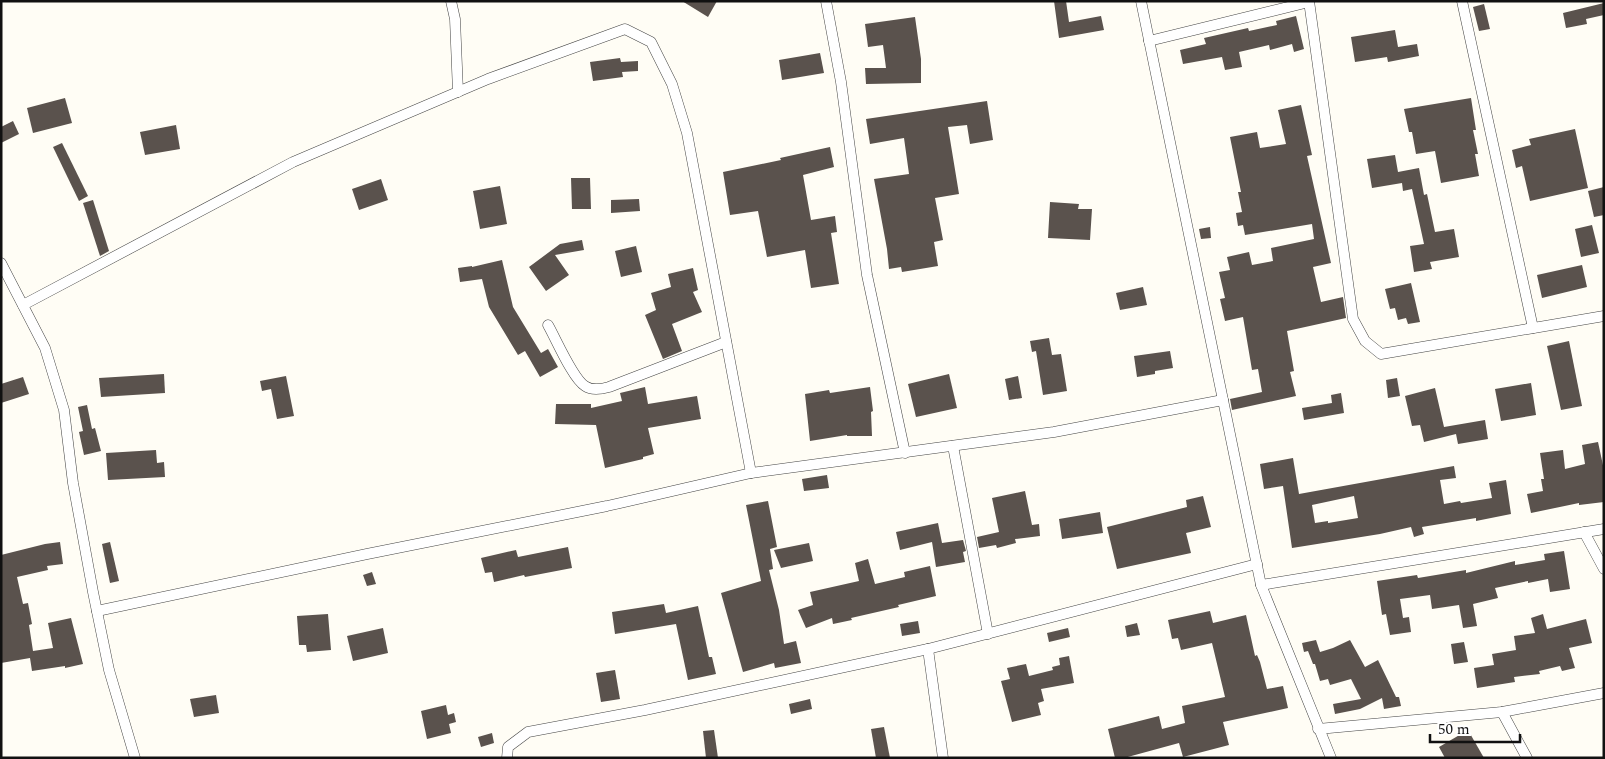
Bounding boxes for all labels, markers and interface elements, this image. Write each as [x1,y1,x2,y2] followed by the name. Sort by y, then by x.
[1430,712,1520,744] scale bar
[1438,718,1470,741] text: 50 m

